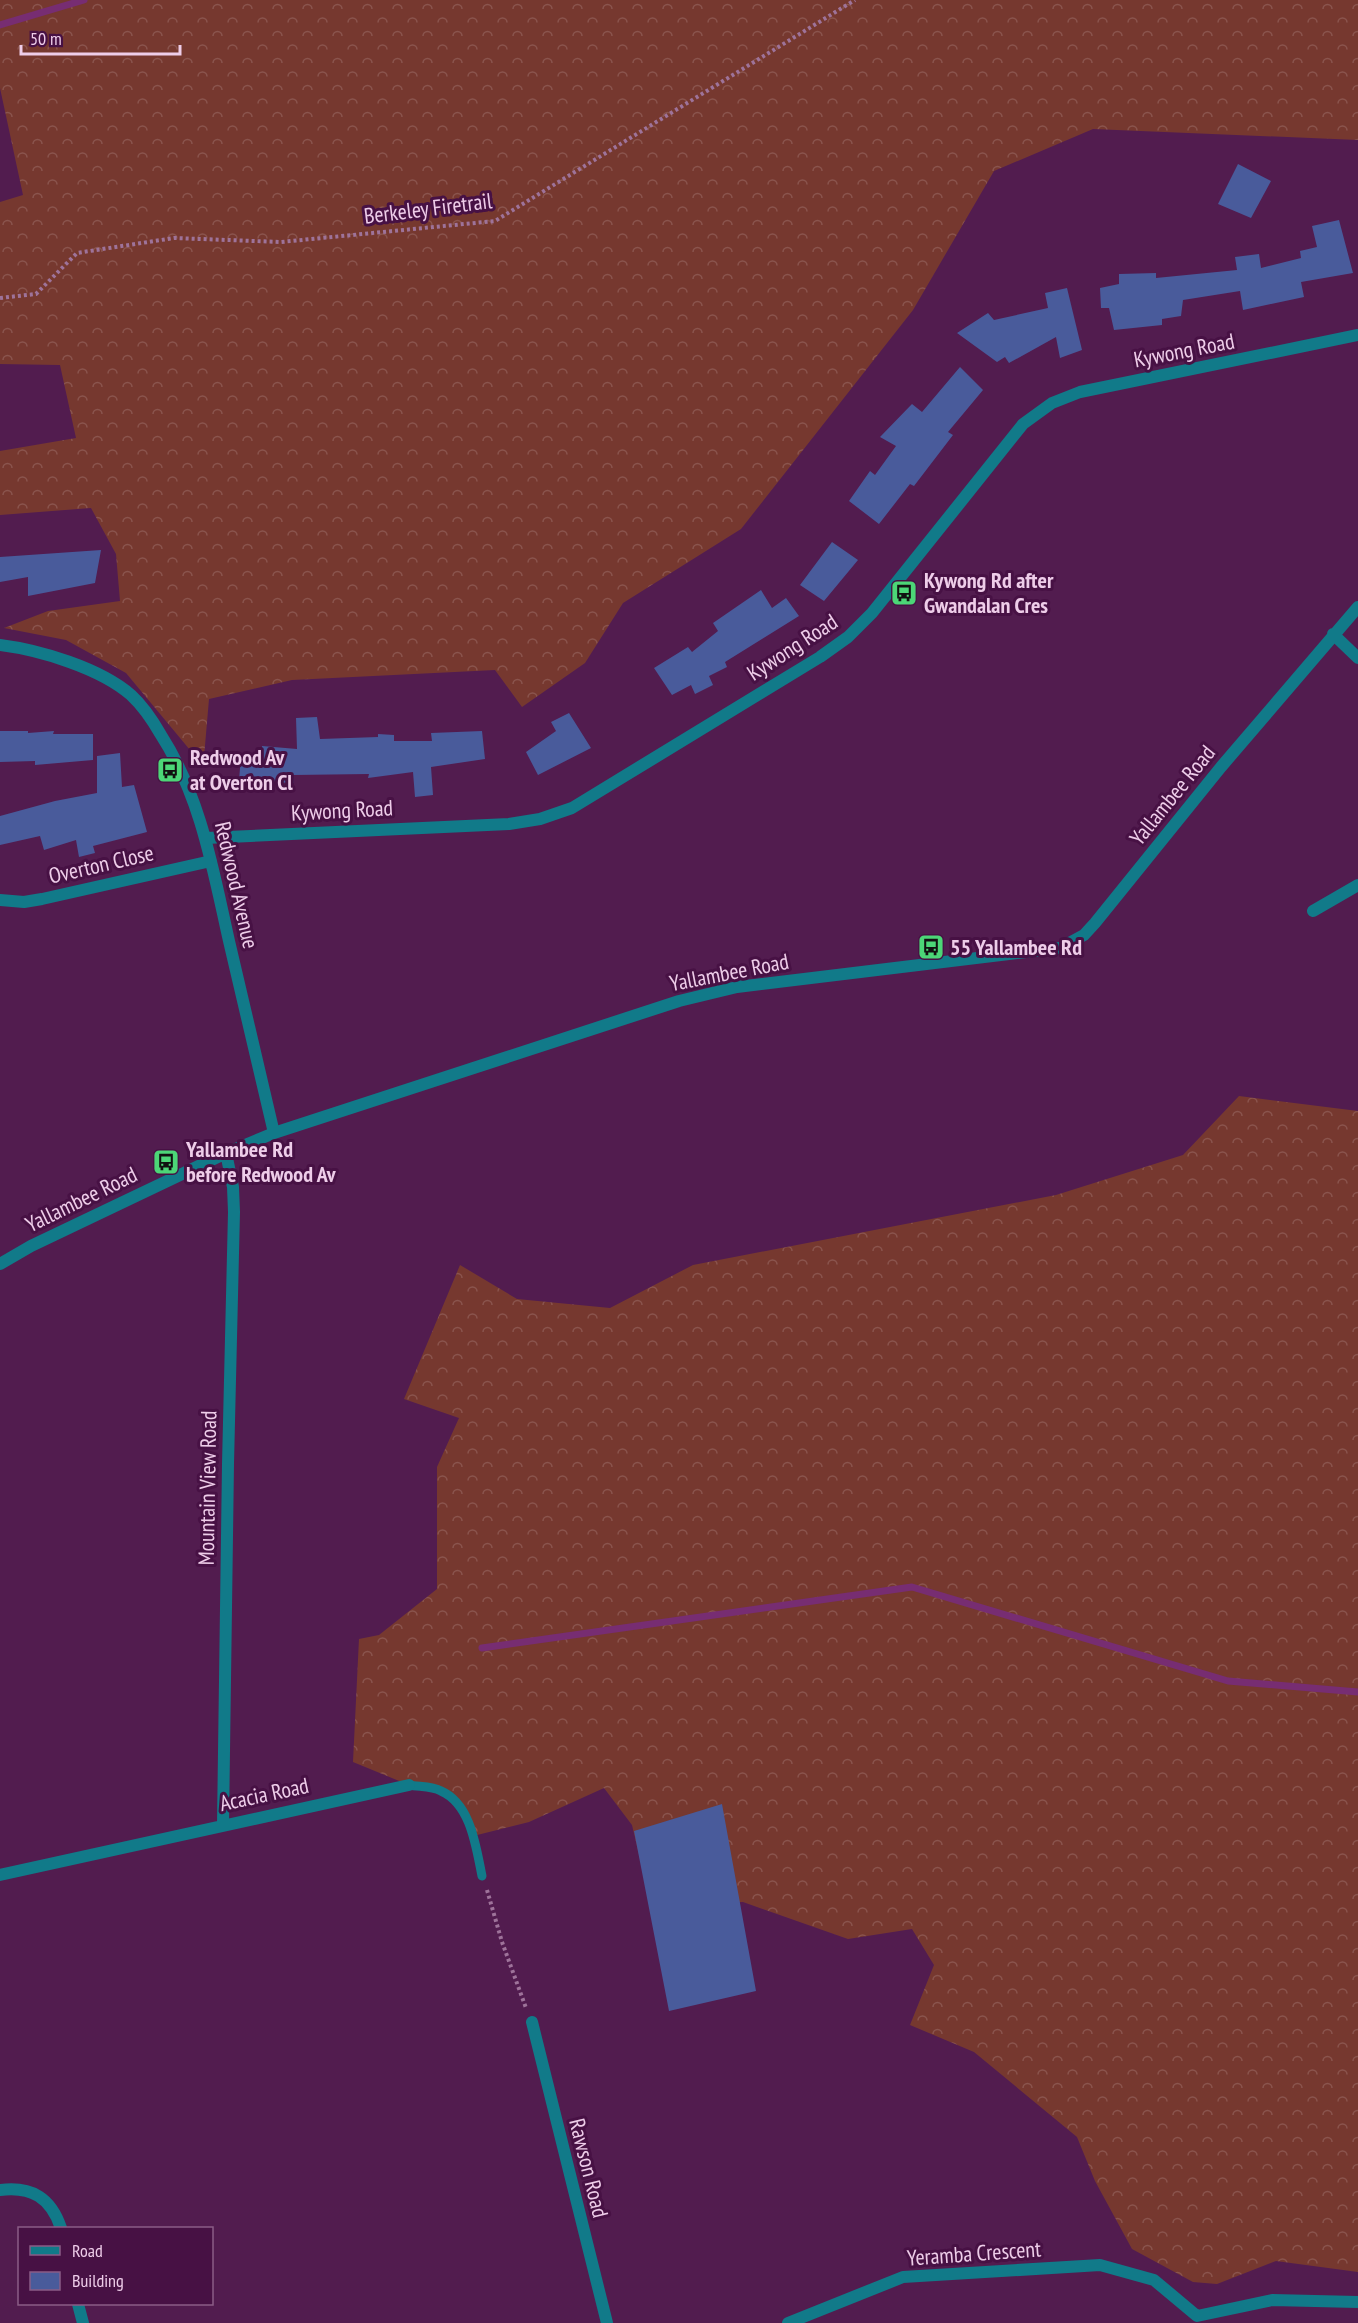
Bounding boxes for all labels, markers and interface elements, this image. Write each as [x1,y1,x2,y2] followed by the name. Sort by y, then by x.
[21,18,180,56] scale bar
[30,27,62,50] text: 50 m
[362,186,494,230] street label: Berkeley Firetrail
[1131,327,1237,373] street label: Kywong Road
[924,566,1054,619] place label: Kywong Rd after Gwandalan Cres
[889,578,919,608] bus stop icon: Kywong Rd after Gwandalan Cres
[742,607,842,687] street label: Kywong Road
[1123,739,1221,851] street label: Yallambee Road
[190,743,293,796] place label: Redwood Av at Overton Cl
[155,755,185,785] bus stop icon: Redwood Av at Overton Cl
[290,793,394,827] street label: Kywong Road
[209,819,265,951] street label: Redwood Avenue
[46,838,156,890] street label: Overton Close
[916,932,946,962] bus stop icon: 55 Yallambee Rd
[950,933,1082,961] place label: 55 Yallambee Rd
[667,947,791,997] street label: Yallambee Road
[185,1135,337,1188] place label: Yallambee Rd before Redwood Av
[151,1147,181,1177] bus stop icon: Yallambee Rd before Redwood Av
[21,1160,141,1238] street label: Yallambee Road
[192,1410,222,1566] street label: Mountain View Road
[217,1771,311,1817] street label: Acacia Road
[563,2116,615,2220] street label: Rawson Road
[18,2227,213,2305] legend
[906,2234,1042,2272] street label: Yeramba Crescent
[72,2239,103,2262] text: Road
[72,2269,124,2292] text: Building

